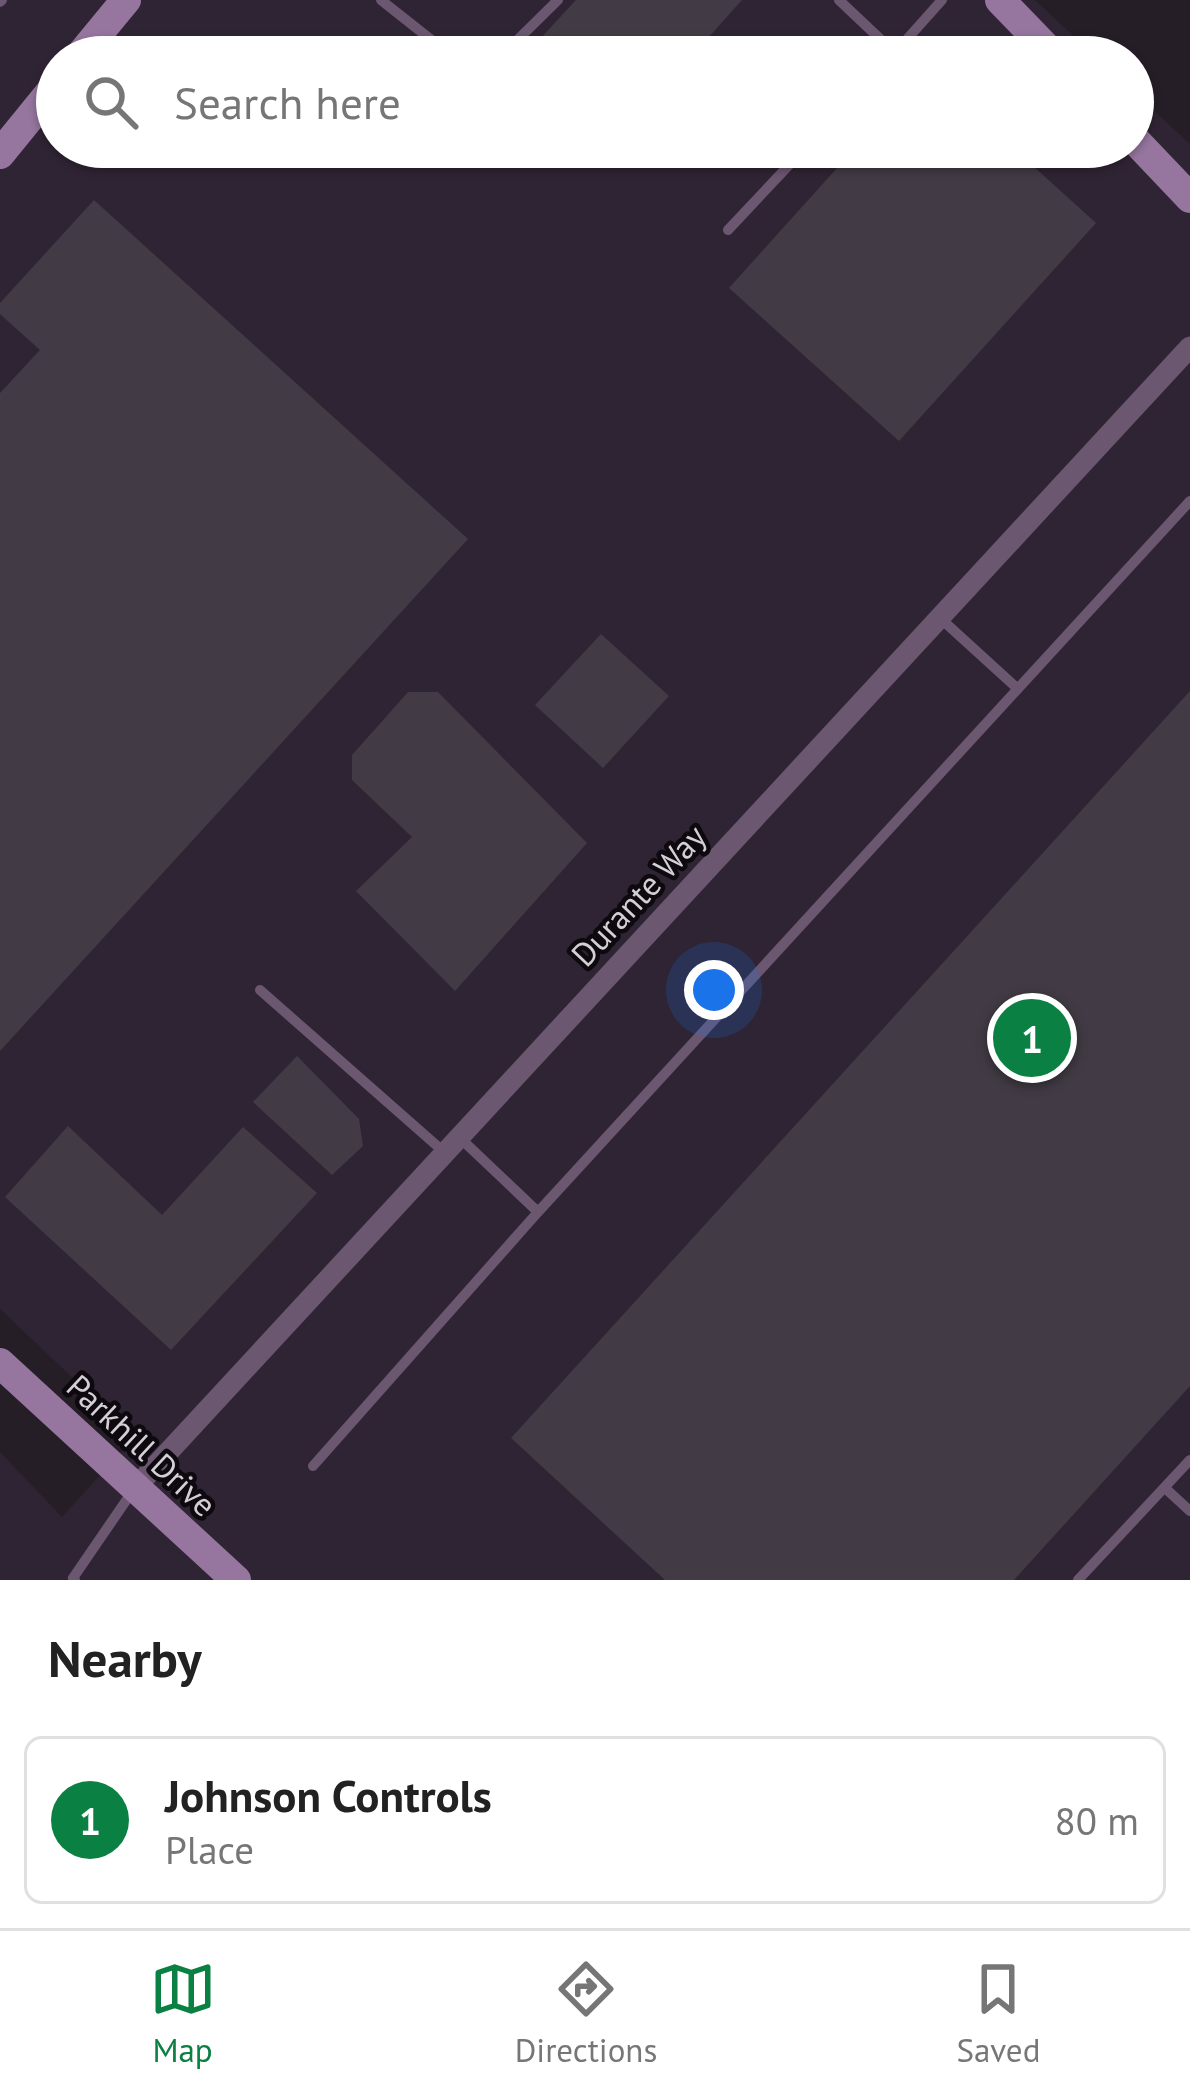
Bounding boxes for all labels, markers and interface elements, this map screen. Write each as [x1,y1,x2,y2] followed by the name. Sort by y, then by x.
[36,36,1154,168] search box
[78,69,144,135] icon: search
[174,73,401,131] text: Search here
[561,815,715,975] street label: Durante Way
[684,960,744,1020] your location
[993,993,1071,1083] pin: 1
[58,1365,226,1525] street label: Parkhill Drive
[48,1625,202,1691] text: Nearby
[165,1766,492,1824] text: Johnson Controls
[79,1795,101,1846] text: 1
[1054,1795,1139,1846] text: 80 m
[165,1824,254,1875] text: Place
[150,1956,216,2071] tab: Map
[515,1956,657,2071] tab: Directions
[956,1956,1040,2071] tab: Saved

